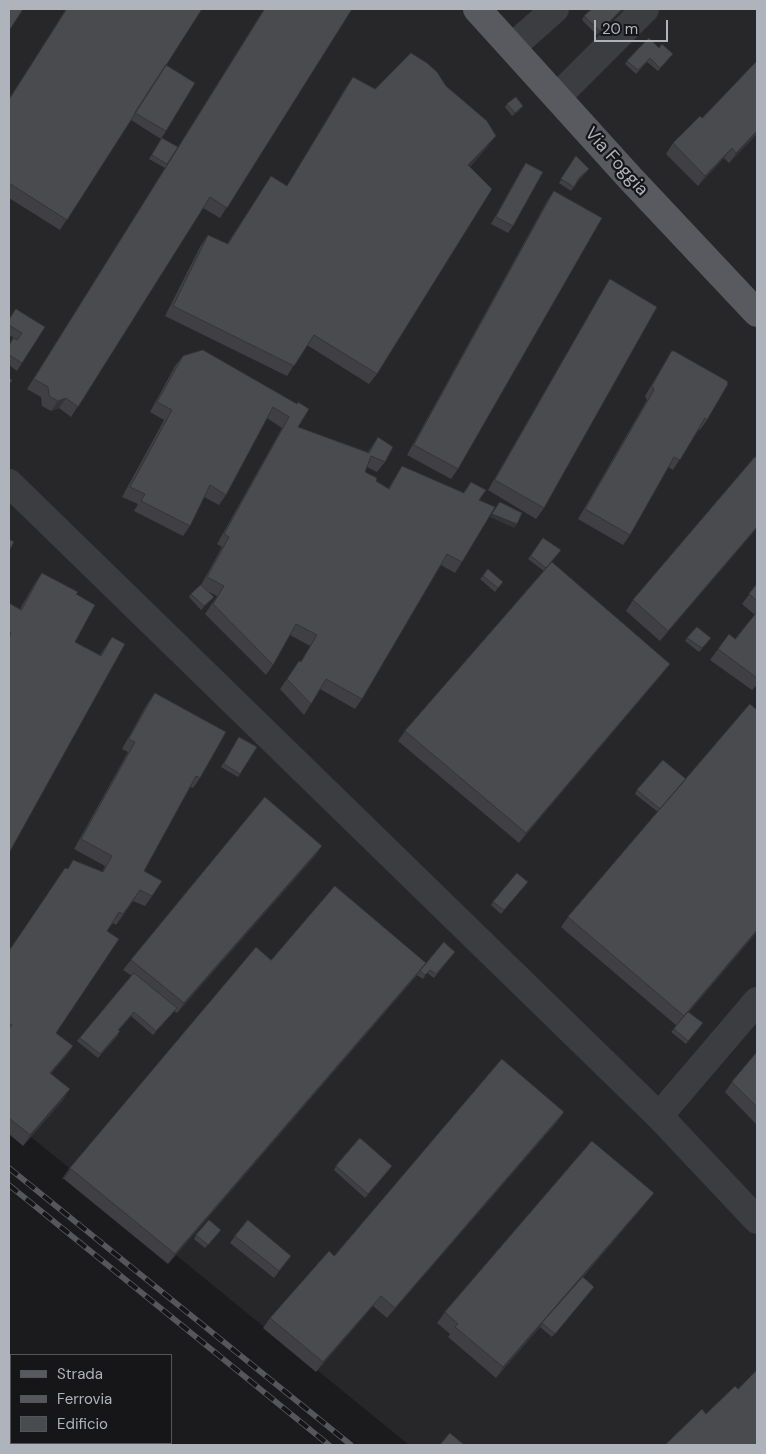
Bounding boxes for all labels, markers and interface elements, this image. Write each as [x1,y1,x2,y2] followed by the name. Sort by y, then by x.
[596,10,670,42] scale bar
[602,19,638,39] text: 20 m
[580,123,652,201] street label: Via Foggia
[10,1354,172,1444] legend
[57,1364,103,1384] text: Strada
[57,1389,112,1409] text: Ferrovia
[57,1414,108,1434] text: Edificio

